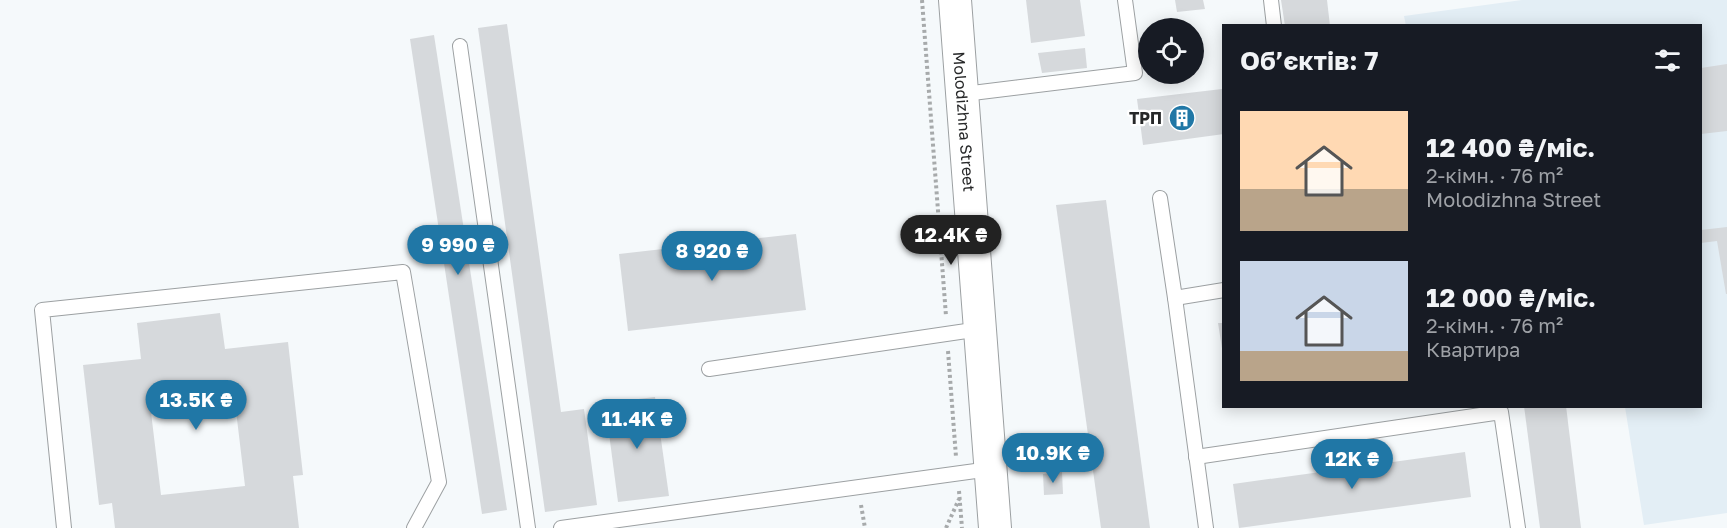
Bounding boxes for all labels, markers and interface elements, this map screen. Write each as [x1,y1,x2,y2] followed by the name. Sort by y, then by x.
[1138,18,1204,84] map controls
[1138,18,1204,84] button: locate
[1651,44,1684,77] icon: filters
[1240,45,1378,76] text: Об’єктів: 7
[949,51,979,192] street label: Molodizhna Street
[1167,103,1197,133] building icon: ТРП
[1129,108,1162,128] place label: ТРП
[1426,132,1595,163] text: 12 400 ₴/міс.
[1288,135,1360,207] icon: home
[1426,163,1563,187] text: 2-кімн. · 76 m²
[1426,187,1601,211] text: Molodizhna Street
[896,215,1006,266] pin: 12.4K ₴
[914,222,988,246] text: 12.4K ₴
[403,225,513,276] pin: 9 990 ₴
[657,231,767,282] pin: 8 920 ₴
[421,232,495,256] text: 9 990 ₴
[676,238,748,262] text: 8 920 ₴
[1426,282,1596,313] text: 12 000 ₴/міс.
[1288,285,1360,357] icon: home
[1426,313,1563,337] text: 2-кімн. · 76 m²
[1426,337,1520,361] text: Квартира
[141,380,251,431] pin: 13.5K ₴
[160,387,232,411] text: 13.5K ₴
[582,399,692,450] pin: 11.4K ₴
[601,406,673,430] text: 11.4K ₴
[998,433,1108,484] pin: 10.9K ₴
[1310,439,1394,490] pin: 12K ₴
[1016,440,1090,464] text: 10.9K ₴
[1325,446,1379,470] text: 12K ₴

